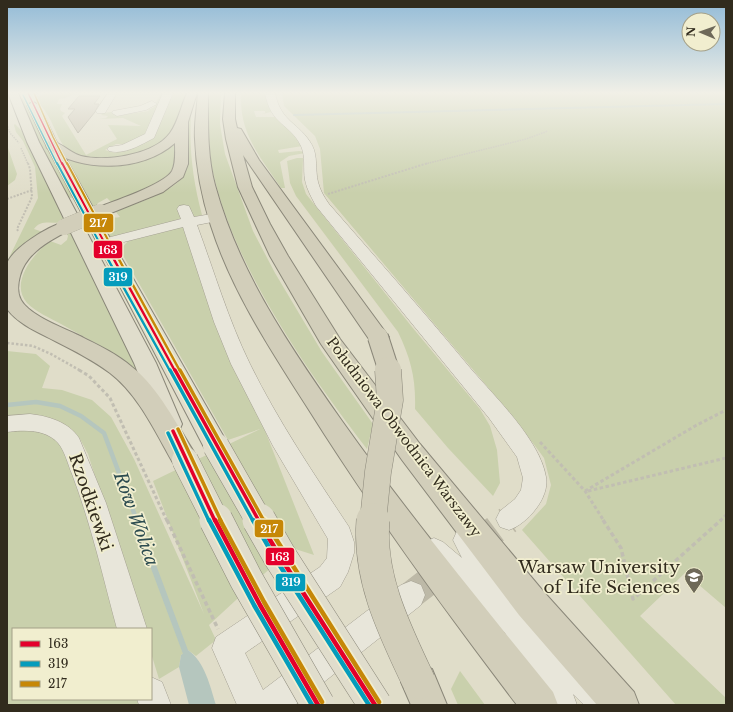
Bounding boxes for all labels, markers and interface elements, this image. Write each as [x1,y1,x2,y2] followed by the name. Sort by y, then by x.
[681,12,721,52] north arrow
[684,26,698,37] text: N
[83,213,114,233] line badge: 217
[89,216,107,230] text: 217
[93,240,123,259] line badge: 163
[98,243,118,257] text: 163
[103,267,133,287] line badge: 319
[108,270,128,284] text: 319
[323,333,485,541] street label: Południowa Obwodnica Warszawy
[64,451,117,554] street label: Rzodkiewki
[108,468,163,569] water label: Rów Wolica
[254,519,284,538] line badge: 217
[260,522,278,536] text: 217
[265,547,295,566] line badge: 163
[270,550,290,564] text: 163
[517,557,680,598] place label: Warsaw University of Life Sciences
[683,566,705,594] school or university icon: Warsaw University of Life Sciences
[275,573,306,592] line badge: 319
[281,575,301,589] text: 319
[12,628,152,700] legend
[48,636,68,651] text: 163
[48,656,68,671] text: 319
[48,676,68,691] text: 217

